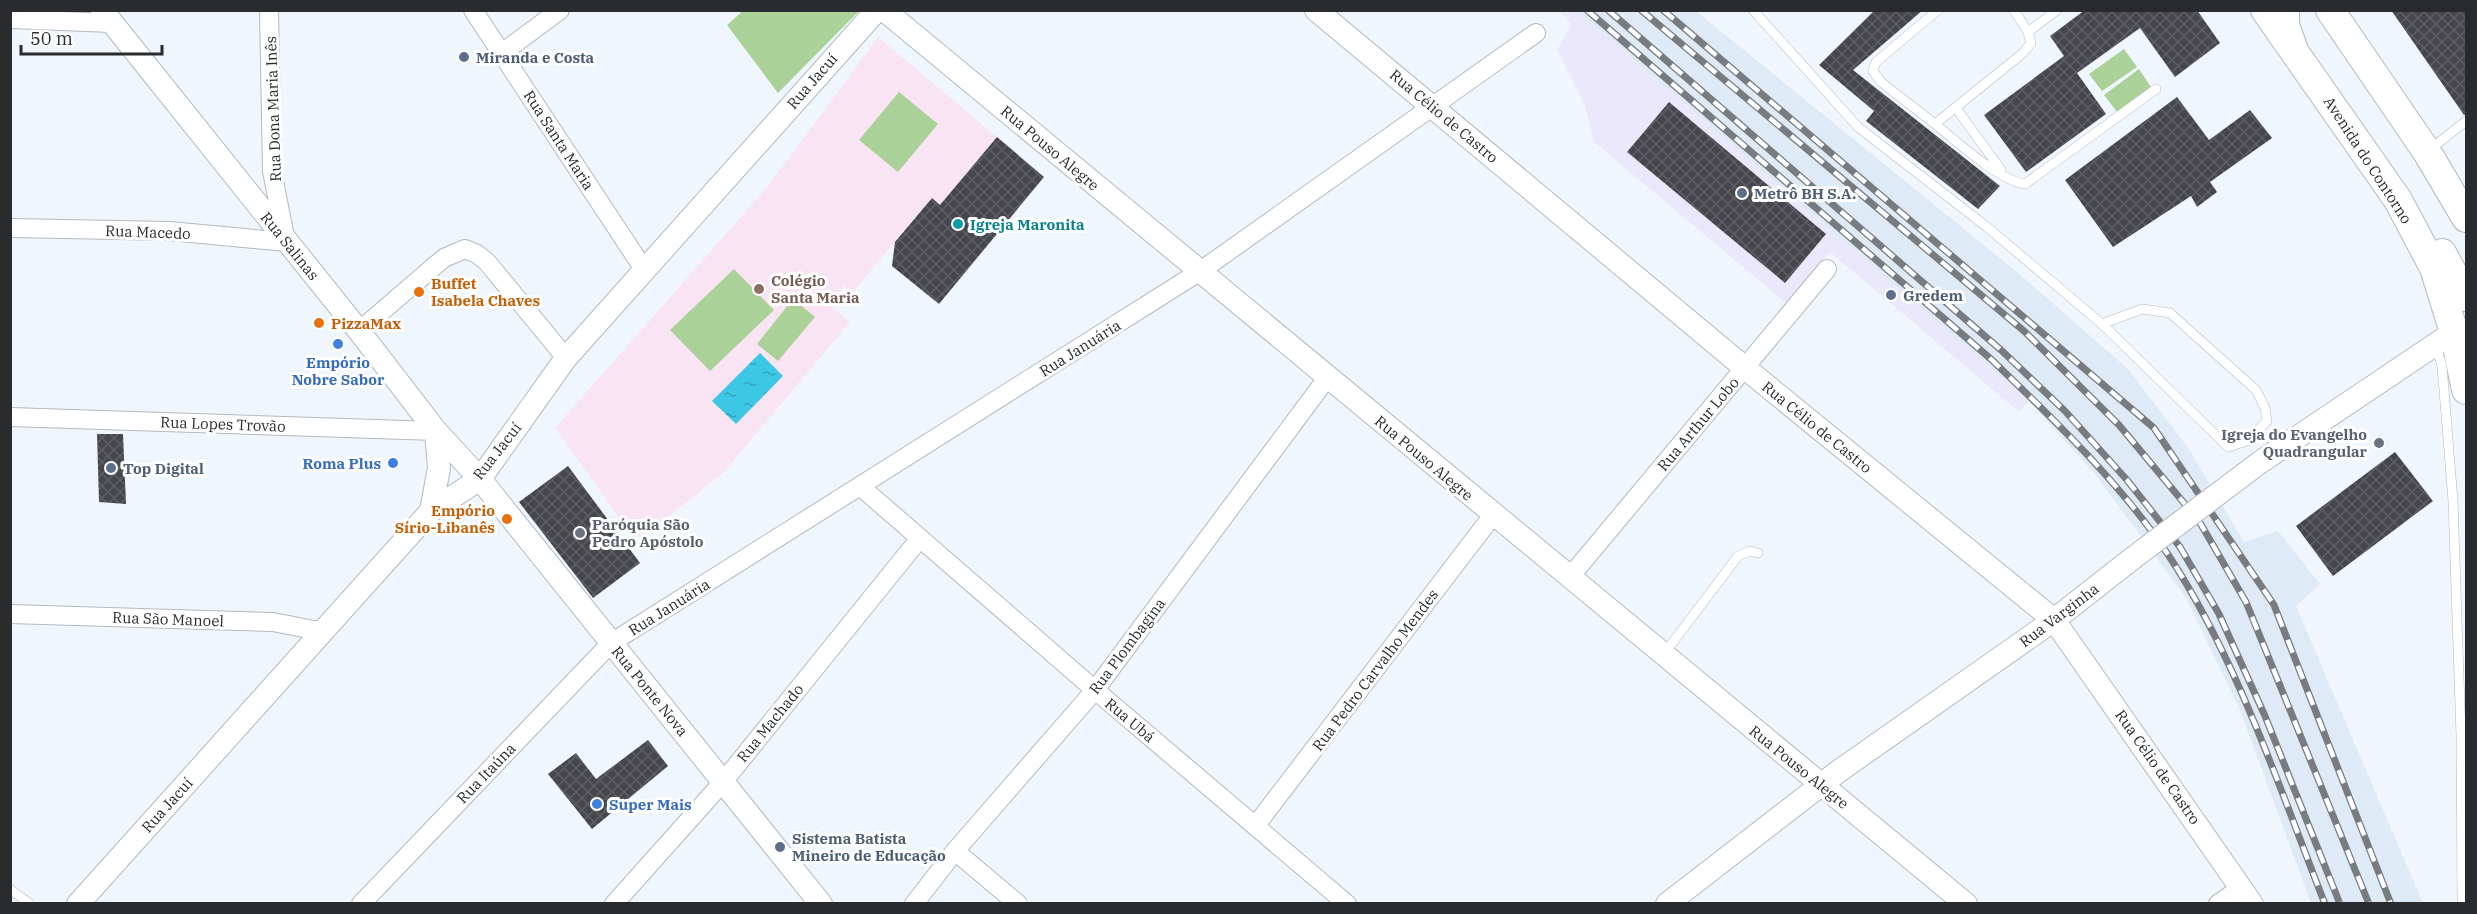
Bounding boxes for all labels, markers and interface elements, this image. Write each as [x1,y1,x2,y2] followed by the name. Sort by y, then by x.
[21,18,162,56] scale bar
[30,27,73,50] text: 50 m
[261,36,285,182] street label: Rua Dona Maria Inês
[476,48,595,67] place label: Miranda e Costa
[783,49,842,113] street label: Rua Jacuí
[457,50,471,64] marker: Miranda e Costa
[1386,65,1502,167] street label: Rua Célio de Castro
[520,86,598,194] street label: Rua Santa Maria
[2320,93,2416,227] street label: Avenida do Contorno
[997,101,1103,195] street label: Rua Pouso Alegre
[1754,184,1856,203] place label: Metrô BH S.A.
[1735,186,1749,200] marker: Metrô BH S.A.
[257,208,323,284] street label: Rua Salinas
[970,215,1085,234] place label: Igreja Maronita
[951,217,965,231] marker: Igreja Maronita
[105,221,191,243] street label: Rua Macedo
[771,271,860,307] place label: Colégio Santa Maria
[431,274,540,310] place label: Buffet Isabela Chaves
[752,282,766,296] marker: Colégio Santa Maria
[412,285,426,299] marker: Buffet Isabela Chaves
[1903,286,1964,305] place label: Gredem
[1884,288,1898,302] marker: Gredem
[331,314,401,333] place label: PizzaMax
[1036,315,1124,381] street label: Rua Januária
[312,316,326,330] marker: PizzaMax
[331,337,345,351] marker: Empório Nobre Sabor
[292,353,385,389] place label: Empório Nobre Sabor
[1653,373,1743,475] street label: Rua Arthur Lobo
[1758,377,1876,477] street label: Rua Célio de Castro
[1371,411,1477,505] street label: Rua Pouso Alegre
[160,412,286,436] street label: Rua Lopes Trovão
[469,418,525,484] street label: Rua Jacuí
[2221,425,2368,461] place label: Igreja do Evangelho Quadrangular
[2372,436,2386,450] marker: Igreja do Evangelho Quadrangular
[303,454,381,473] place label: Roma Plus
[386,456,400,470] marker: Roma Plus
[123,459,204,478] place label: Top Digital
[104,461,118,475] marker: Top Digital
[395,501,495,537] place label: Empório Sírio-Libanês
[500,512,514,526] marker: Empório Sírio-Libanês
[592,515,704,551] place label: Paróquia São Pedro Apóstolo
[573,526,587,540] marker: Paróquia São Pedro Apóstolo
[625,574,713,640] street label: Rua Januária
[2015,579,2103,651] street label: Rua Varginha
[1308,585,1442,755] street label: Rua Pedro Carvalho Mendes
[1085,594,1169,698] street label: Rua Plombagina
[112,608,224,630] street label: Rua São Manoel
[608,642,692,740] street label: Rua Ponte Nova
[733,680,807,766] street label: Rua Machado
[1101,694,1159,746] street label: Rua Ubá
[2111,706,2205,828] street label: Rua Célio de Castro
[1745,721,1853,813] street label: Rua Pouso Alegre
[453,739,519,807] street label: Rua Itaúna
[137,773,197,837] street label: Rua Jacuí
[609,795,692,814] place label: Super Mais
[590,797,604,811] marker: Super Mais
[792,829,946,865] place label: Sistema Batista Mineiro de Educação
[773,840,787,854] marker: Sistema Batista Mineiro de Educação

